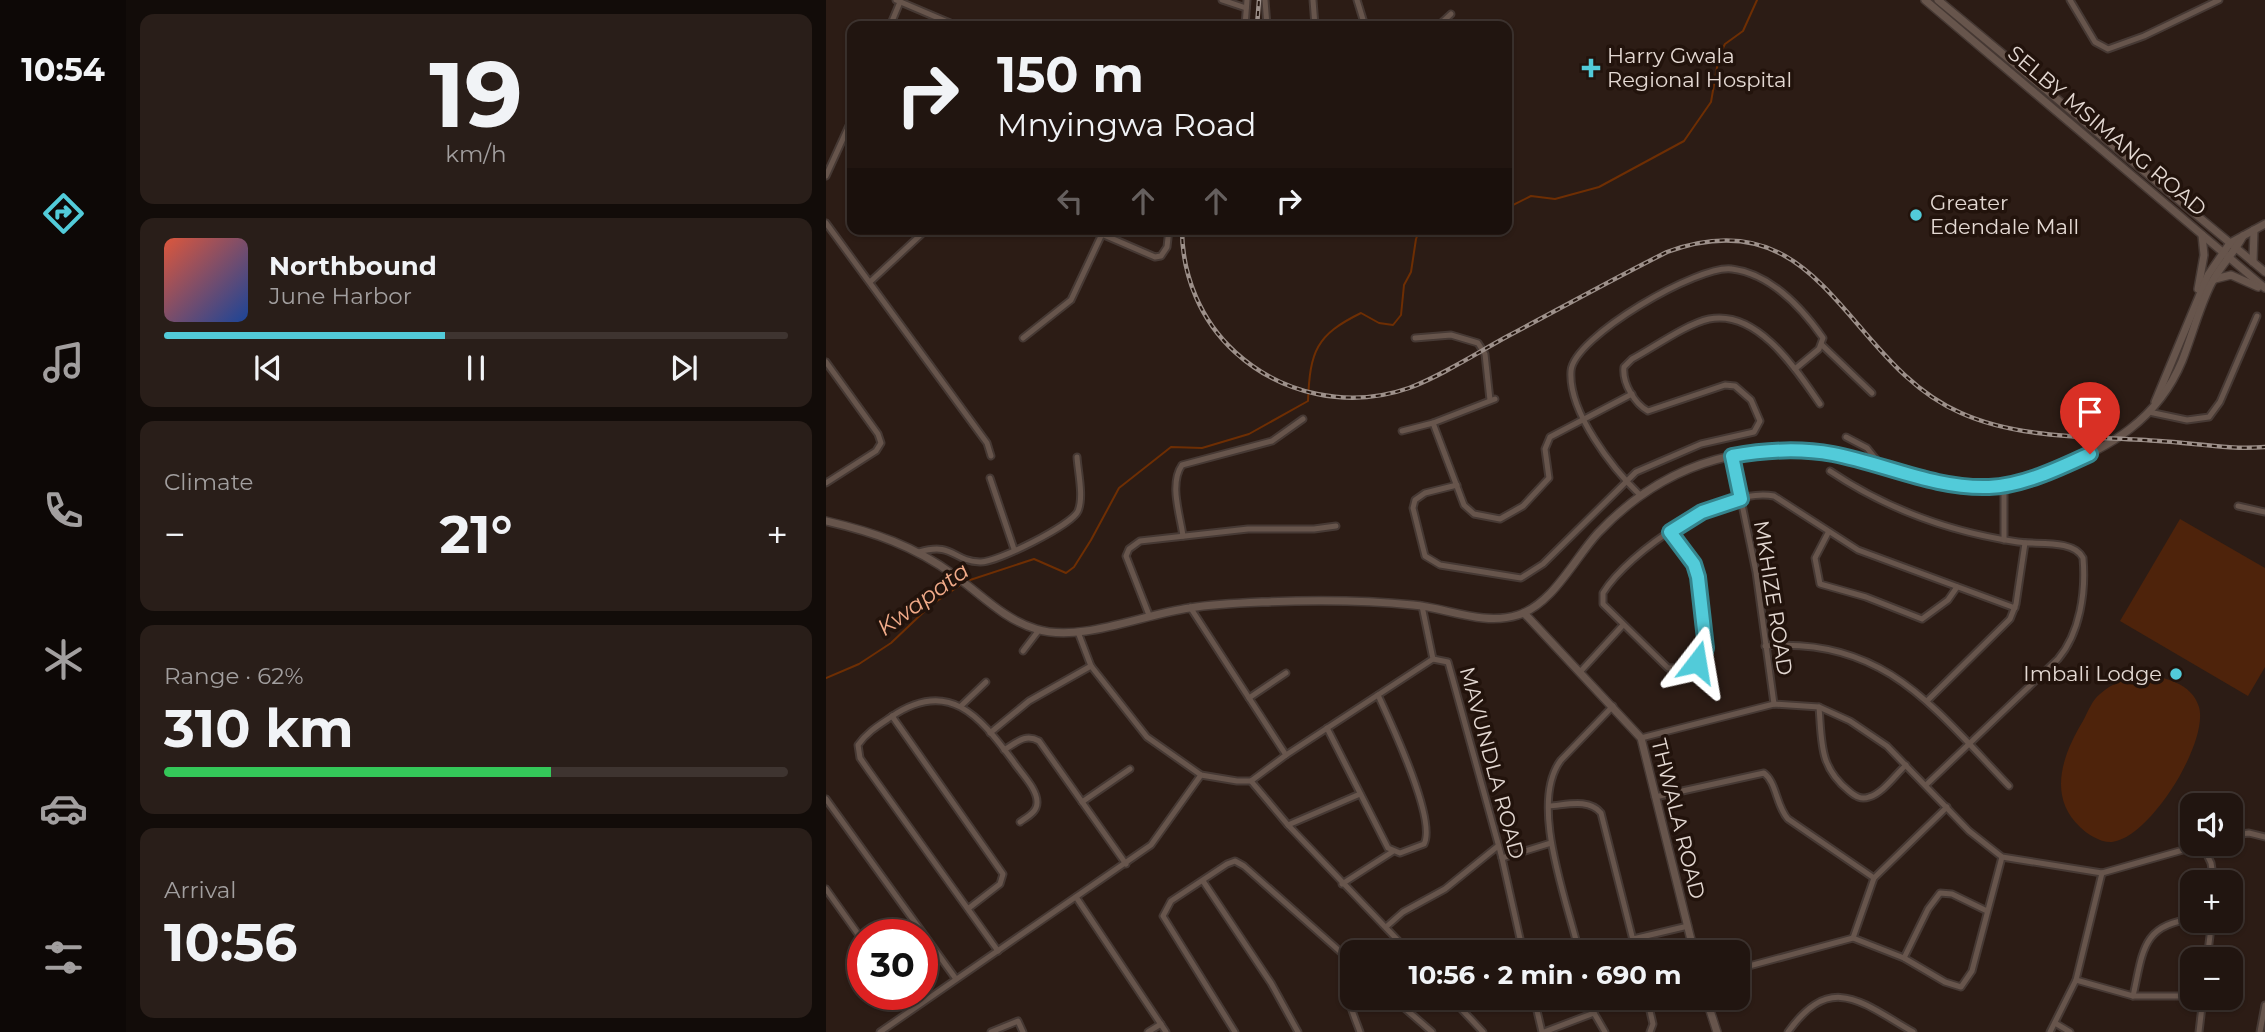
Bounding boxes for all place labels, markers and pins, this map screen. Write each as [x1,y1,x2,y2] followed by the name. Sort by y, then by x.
[1607,43,1792,92] place label: Harry Gwala Regional Hospital
[1581,58,1601,78] marker: Harry Gwala Regional Hospital
[1930,190,2079,239] place label: Greater Edendale Mall
[1908,207,1924,223] marker: Greater Edendale Mall
[2060,382,2120,454] pin
[2023,661,2162,686] place label: Imbali Lodge
[2168,666,2184,682] marker: Imbali Lodge

